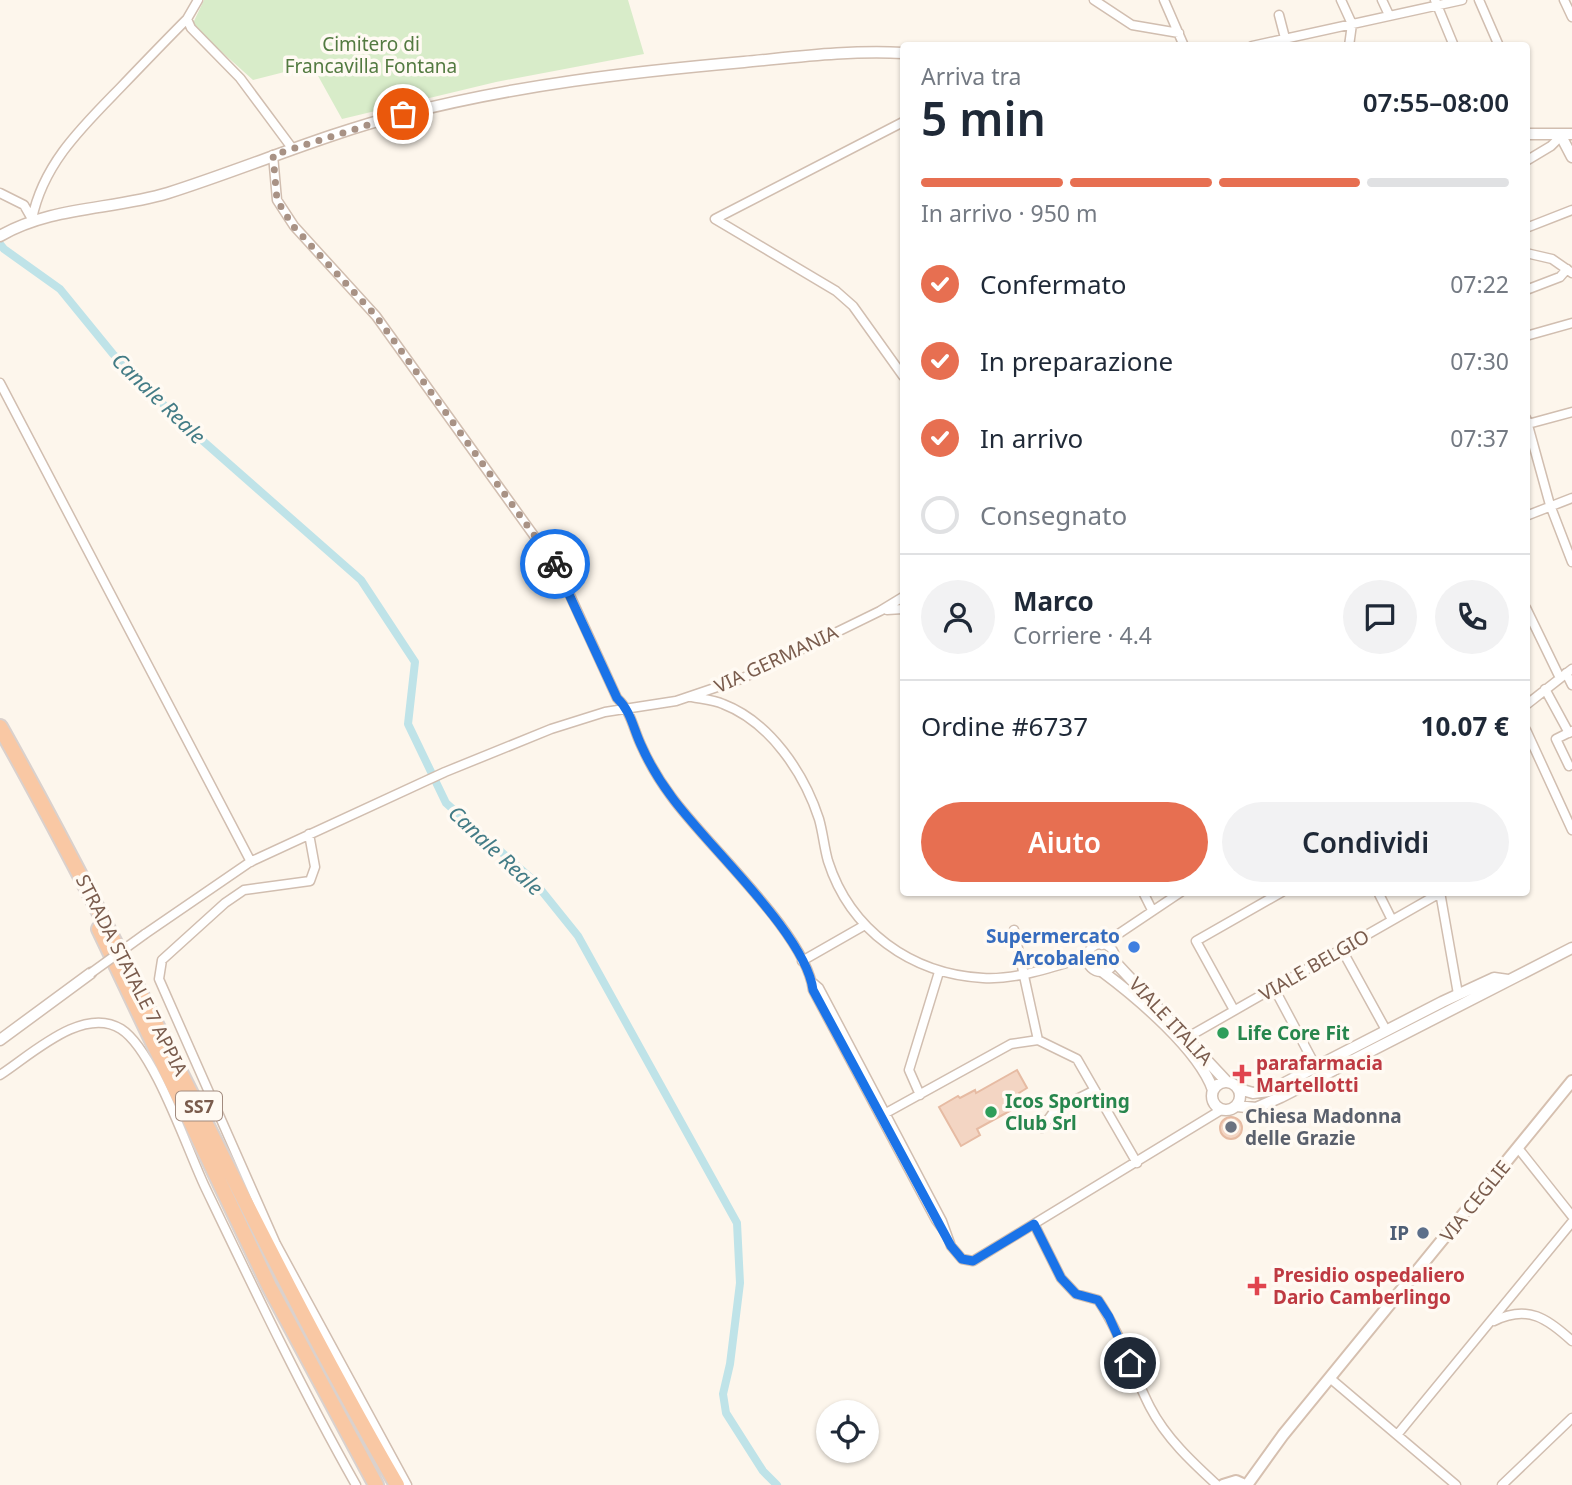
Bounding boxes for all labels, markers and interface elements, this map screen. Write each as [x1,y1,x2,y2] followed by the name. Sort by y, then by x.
[285,31,457,79] park label: Cimitero di Francavilla Fontana
[921,60,1021,92] text: Arriva tra
[373,84,433,144] pin
[1363,84,1509,120] text: 07:55–08:00
[921,87,1046,149] text: 5 min
[384,95,422,133] icon: bag
[921,197,1098,229] text: In arrivo · 950 m
[921,265,959,303] icon: check
[980,266,1127,302] text: Confermato
[1450,268,1509,300] text: 07:22
[921,342,959,380] icon: check
[980,343,1173,379] text: In preparazione
[1450,345,1509,377] text: 07:30
[106,346,212,450] water label: Canale Reale
[921,419,959,457] icon: check
[980,420,1083,456] text: In arrivo
[1450,422,1509,454] text: 07:37
[980,497,1127,533] text: Consegnato
[520,529,590,599] courier
[536,545,574,583] icon: bike
[921,580,995,654] button: person
[1343,580,1417,654] button: chat
[1435,580,1509,654] button: phone
[1013,583,1094,619] text: Marco
[710,619,843,699] street label: VIA GERMANIA
[1013,619,1152,651] text: Corriere · 4.4
[921,708,1088,744] text: Ordine #6737
[1421,708,1509,744] text: 10.07 €
[443,799,549,901] water label: Canale Reale
[921,802,1208,882] button: Aiuto
[1222,802,1509,882] button: Condividi
[70,870,194,1081] street label: STRADA STATALE 7 APPIA
[986,923,1120,971] place label: Supermercato Arcobaleno
[1254,923,1374,1007] street label: VIALE BELGIO
[1126,939,1142,955] marker: Supermercato Arcobaleno
[1123,971,1219,1071] street label: VIALE ITALIA
[1237,1020,1350,1046] place label: Life Core Fit
[1215,1025,1231,1041] marker: Life Core Fit
[1256,1050,1383,1098] place label: parafarmacia Martellotti
[1234,1066,1250,1082] marker: parafarmacia Martellotti
[1005,1088,1130,1136] place label: Icos Sporting Club Srl
[176,1092,222,1120] road number: SS7
[1245,1103,1402,1151] place label: Chiesa Madonna delle Grazie
[983,1104,999,1120] marker: Icos Sporting Club Srl
[1223,1119,1239,1135] marker: Chiesa Madonna delle Grazie
[1434,1155,1516,1247] street label: VIA CEGLIE
[1390,1220,1409,1246] place label: IP
[1415,1225,1431,1241] marker: IP
[1273,1262,1465,1310] place label: Presidio ospedaliero Dario Camberlingo
[1247,1276,1267,1296] marker: Presidio ospedaliero Dario Camberlingo
[1100,1333,1160,1393] pin
[1111,1344,1149,1382] icon: home
[816,1400,879,1463] map controls
[816,1400,879,1463] button: locate

